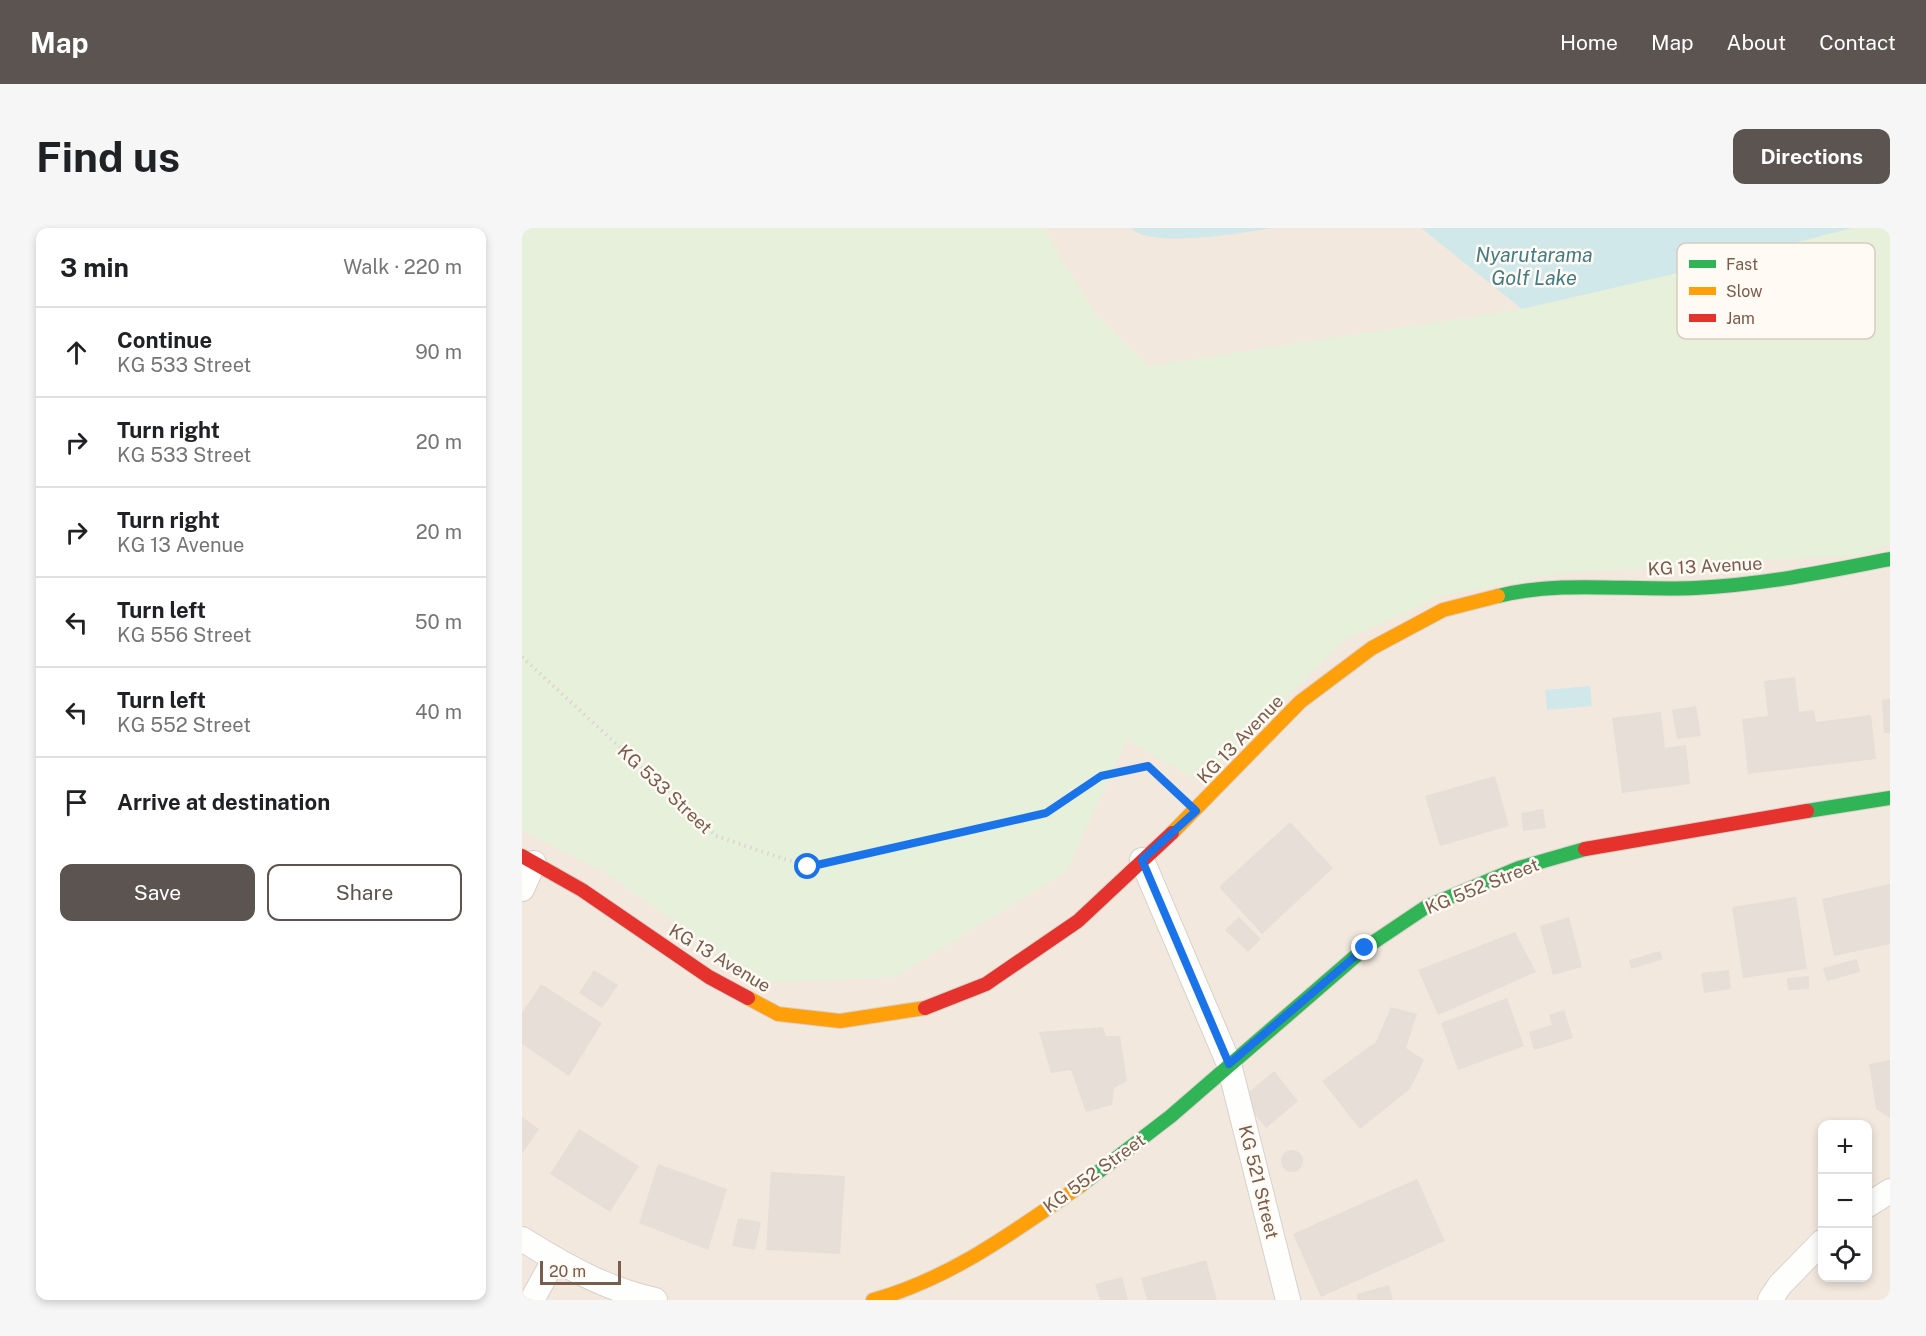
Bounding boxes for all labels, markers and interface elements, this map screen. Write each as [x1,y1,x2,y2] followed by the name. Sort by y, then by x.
[30,26,89,59] text: Map
[1560,30,1618,55] text: Home
[1651,30,1694,55] text: Map
[1727,30,1786,55] text: About
[1819,30,1896,55] text: Contact
[1733,129,1890,184] button: Directions
[36,132,180,181] text: Find us
[1475,243,1593,290] water label: Nyarutarama Golf Lake
[1677,243,1875,339] legend
[60,252,129,283] text: 3 min
[343,255,462,279] text: Walk · 220 m
[1726,255,1758,274] text: Fast
[1726,282,1763,301] text: Slow
[1726,309,1755,328] text: Jam
[117,327,212,353] text: Continue
[60,336,93,369] icon: ahead
[415,340,462,364] text: 90 m
[117,353,251,377] text: KG 533 Street
[117,417,220,443] text: Turn right
[60,426,93,459] icon: right
[416,430,462,454] text: 20 m
[117,443,251,467] text: KG 533 Street
[117,507,220,533] text: Turn right
[60,516,93,549] icon: right
[416,520,462,544] text: 20 m
[117,533,244,557] text: KG 13 Avenue
[1647,553,1763,579] street label: KG 13 Avenue
[117,597,206,623] text: Turn left
[60,606,93,639] icon: left
[415,610,462,634] text: 50 m
[117,623,252,647] text: KG 556 Street
[117,687,206,713] text: Turn left
[1193,690,1287,788] street label: KG 13 Avenue
[60,696,93,729] icon: left
[415,700,462,724] text: 40 m
[117,713,251,737] text: KG 552 Street
[614,740,716,838] street label: KG 533 Street
[60,786,93,819] icon: arrive
[117,789,330,815] text: Arrive at destination
[794,853,820,879] route start
[1422,854,1542,918] street label: KG 552 Street
[60,864,255,921] button: Save
[267,864,462,921] button: Share
[665,919,775,997] street label: KG 13 Avenue
[1351,934,1377,960] route end
[1818,1120,1872,1282] map controls
[1818,1120,1872,1174] button: +
[1235,1123,1283,1241] street label: KG 521 Street
[1039,1129,1149,1217] street label: KG 552 Street
[1818,1174,1872,1228] button: −
[1818,1228,1872,1282] button: locate
[540,1258,621,1286] scale bar
[549,1262,586,1281] text: 20 m

